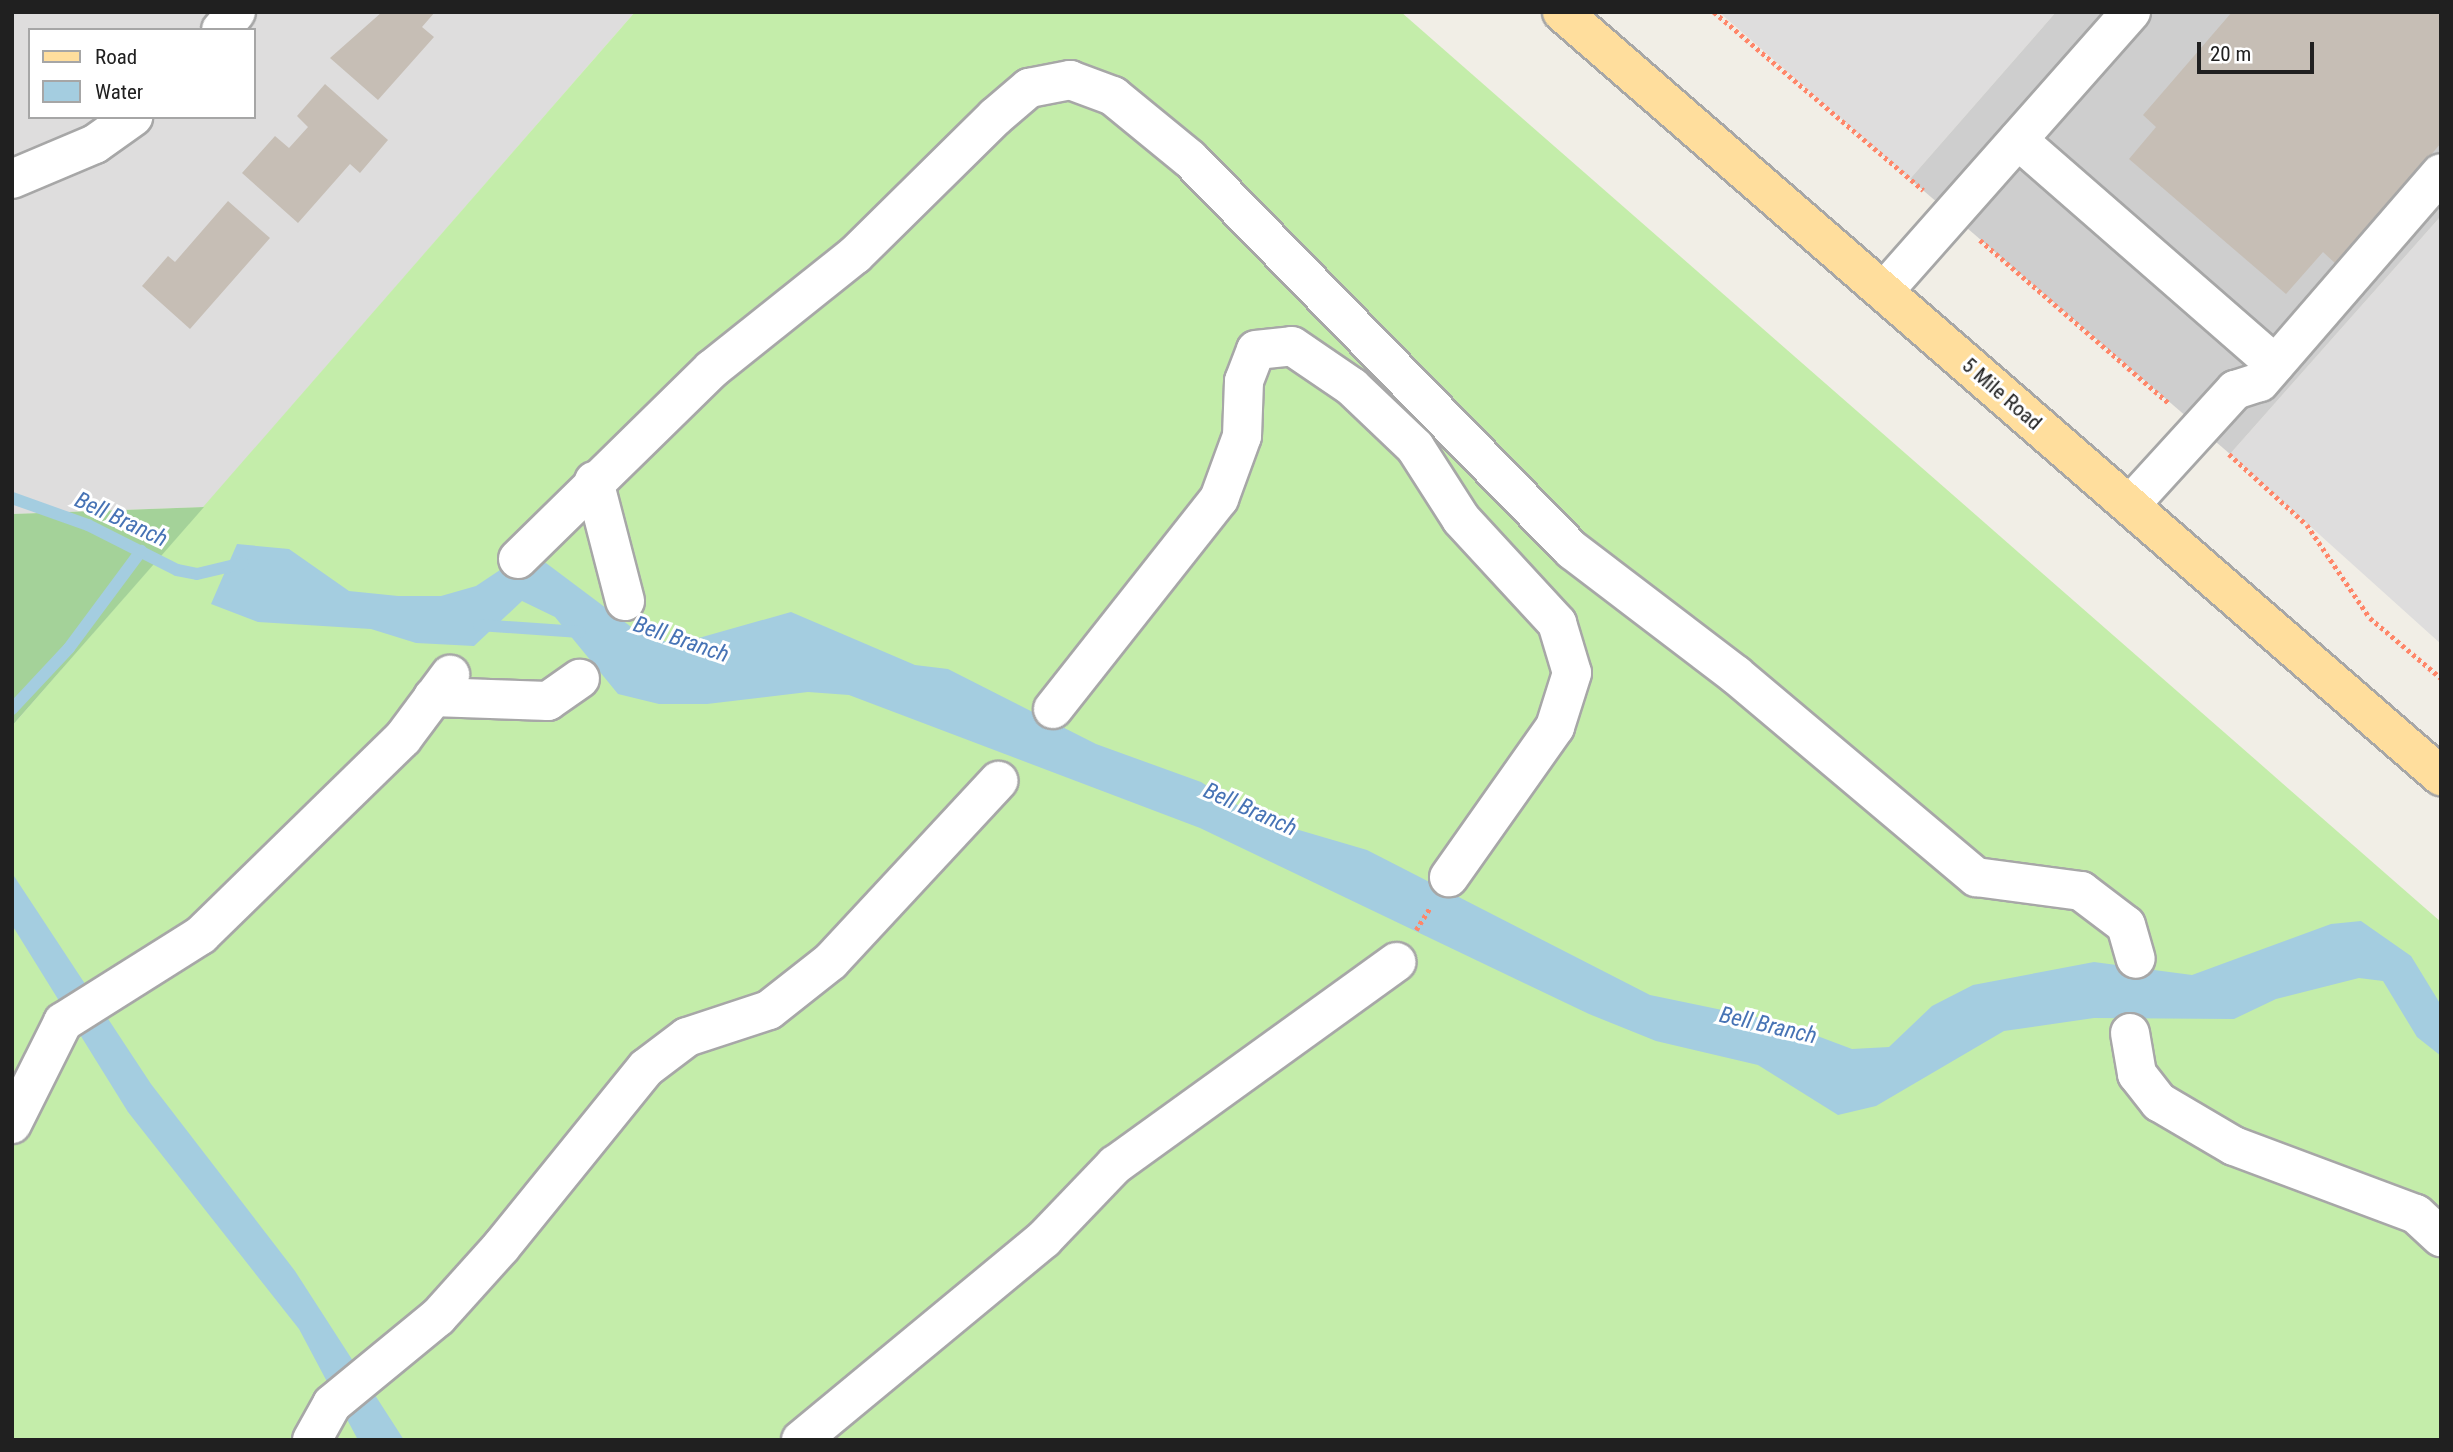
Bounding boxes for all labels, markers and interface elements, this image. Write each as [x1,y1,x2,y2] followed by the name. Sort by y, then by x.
[28,28,256,119] legend
[2201,28,2318,72] scale bar
[2210,42,2251,66] text: 20 m
[95,45,137,69] text: Road
[95,80,143,104] text: Water
[1957,353,2047,435] street label: 5 Mile Road
[70,487,172,553] water label: Bell Branch
[630,611,732,669] water label: Bell Branch
[1199,777,1301,843] water label: Bell Branch
[1717,1001,1819,1051] water label: Bell Branch

